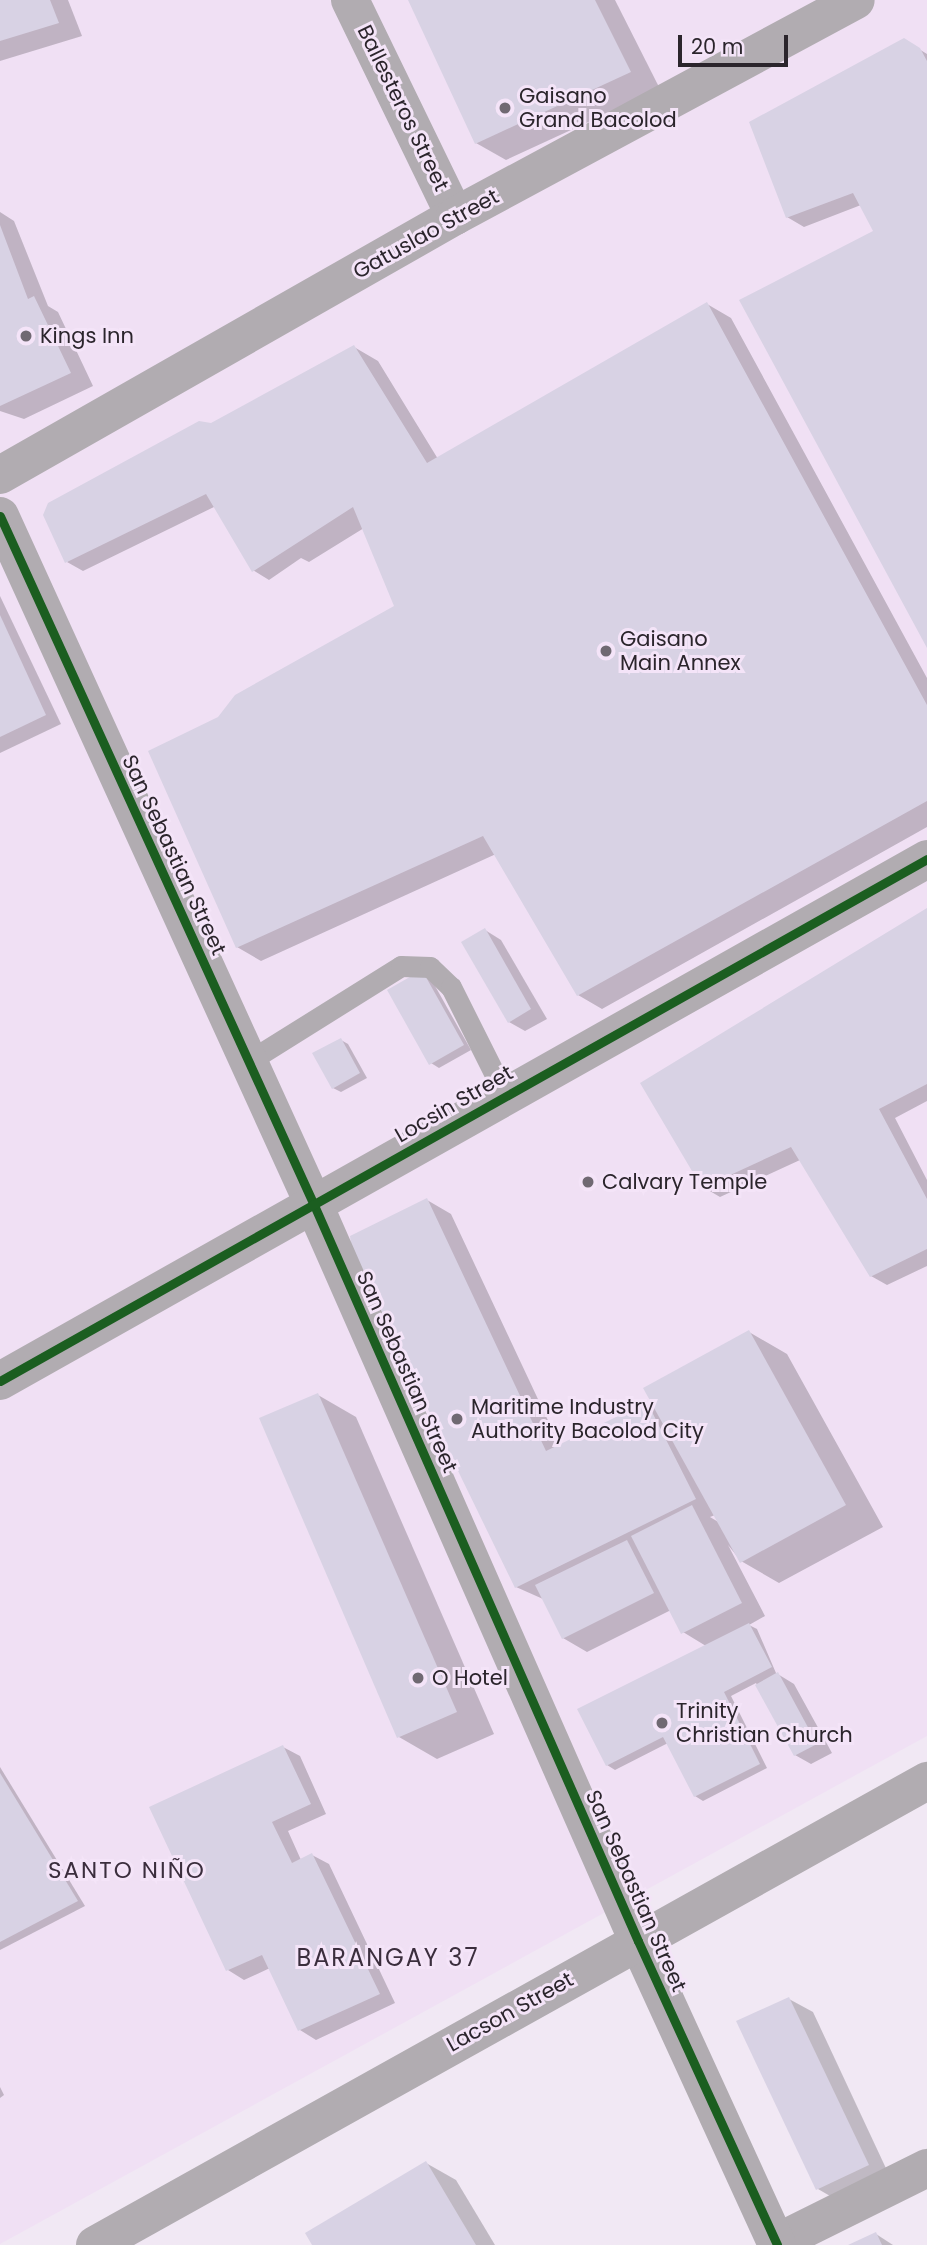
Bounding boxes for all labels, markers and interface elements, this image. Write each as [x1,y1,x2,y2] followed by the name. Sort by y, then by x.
[352,21,454,195] street label: Ballesteros Street
[682,21,792,65] scale bar
[691,32,744,61] text: 20 m
[519,83,677,133] place label: Gaisano Grand Bacolod
[497,100,513,116] marker: Gaisano Grand Bacolod
[349,184,503,284] street label: Gatuslao Street
[40,323,134,349] place label: Kings Inn
[18,328,34,344] marker: Kings Inn
[620,626,741,676] place label: Gaisano Main Annex
[598,643,614,659] marker: Gaisano Main Annex
[117,751,231,959] street label: San Sebastian Street
[391,1060,517,1148] street label: Locsin Street
[602,1169,767,1195] place label: Calvary Temple
[580,1174,596,1190] marker: Calvary Temple
[351,1267,463,1477] street label: San Sebastian Street
[471,1394,704,1444] place label: Maritime Industry Authority Bacolod City
[449,1411,465,1427] marker: Maritime Industry Authority Bacolod City
[432,1665,508,1691] place label: O Hotel
[410,1670,426,1686] marker: O Hotel
[676,1698,853,1748] place label: Trinity Christian Church
[654,1715,670,1731] marker: Trinity Christian Church
[580,1786,692,1996] street label: San Sebastian Street
[49,1856,205,1884] district label: SANTO NIÑO
[298,1944,478,1972] district label: BARANGAY 37
[442,1967,578,2057] street label: Lacson Street

